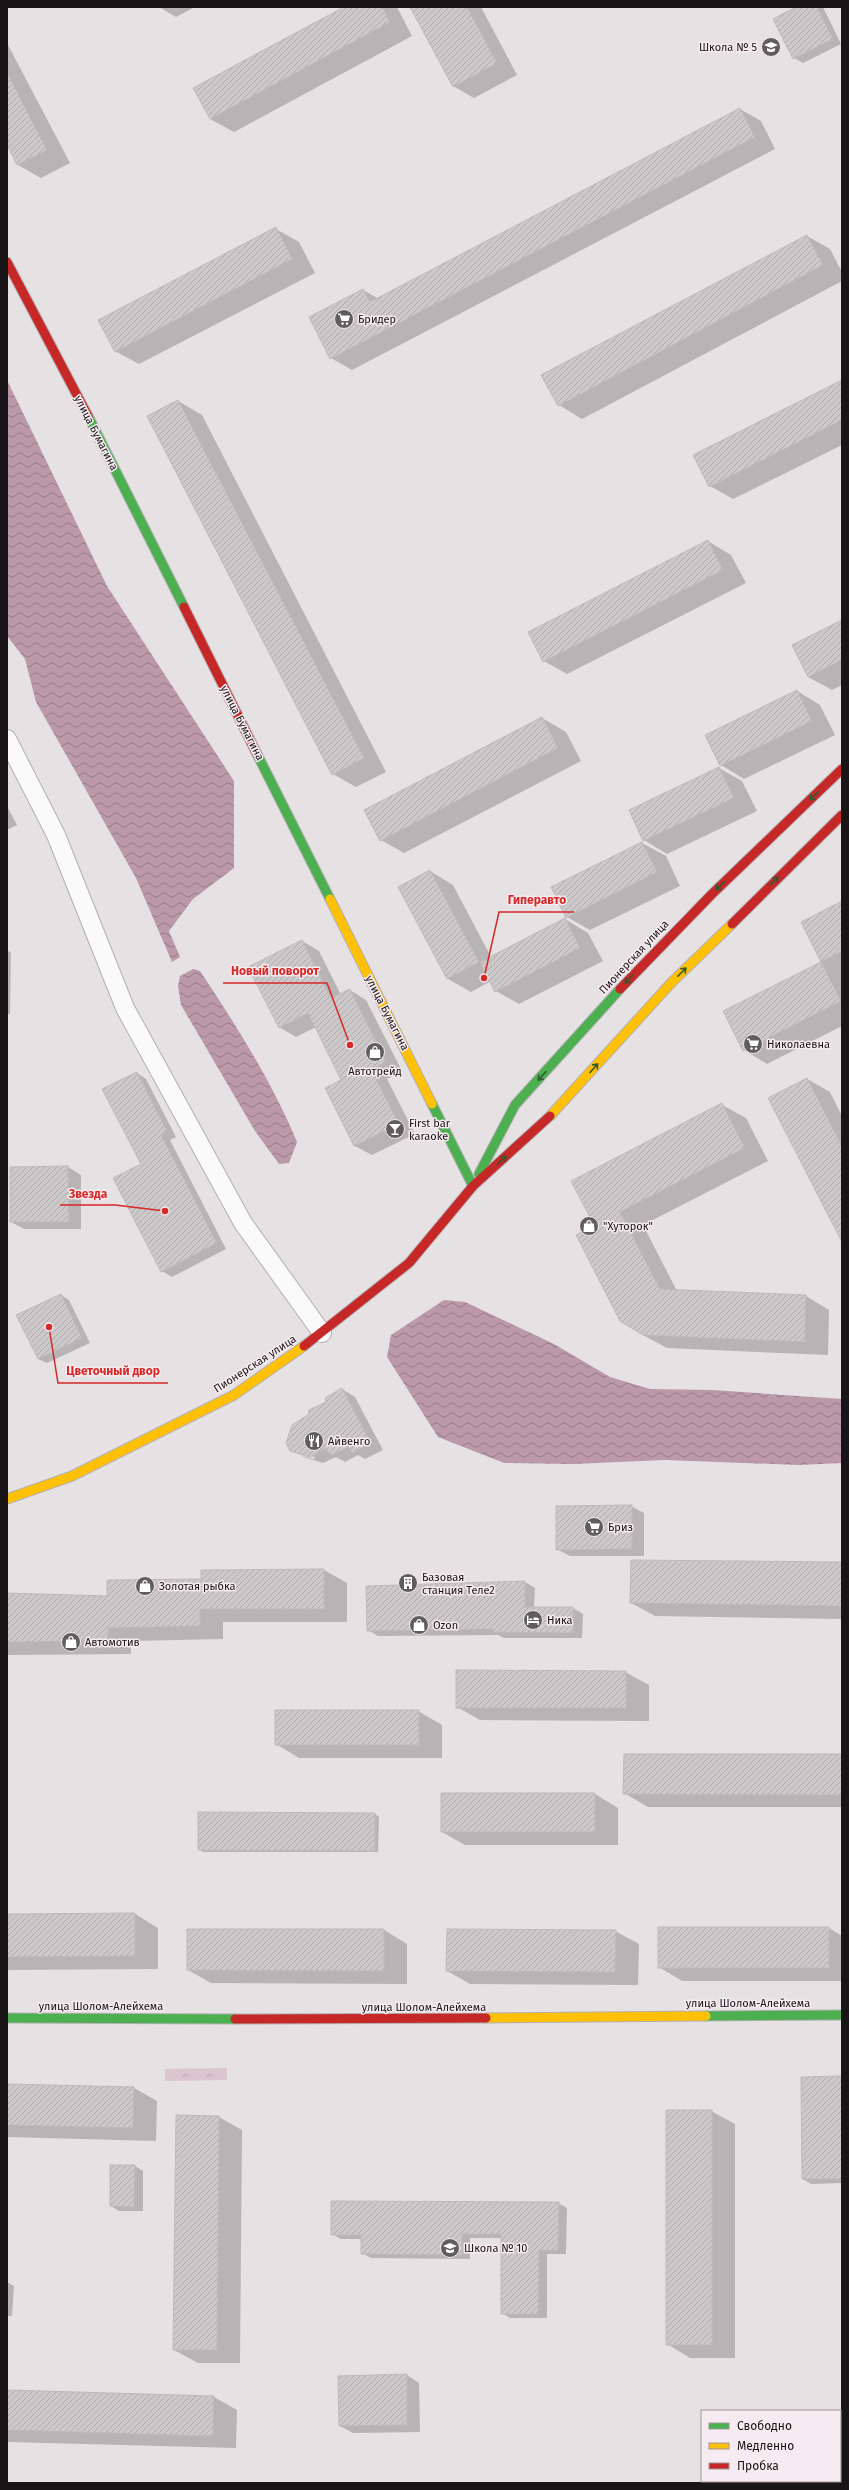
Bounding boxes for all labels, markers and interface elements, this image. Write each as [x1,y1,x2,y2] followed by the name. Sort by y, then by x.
[760,36,782,58] school or university icon: Школа № 5
[699,41,757,54] place label: Школа № 5
[333,308,355,330] supermarket icon: Бридер
[358,313,396,326] place label: Бридер
[71,393,121,473] street label: улица Бумагина
[217,683,267,763] street label: улица Бумагина
[809,792,819,801] one-way arrow
[769,876,779,885] one-way arrow
[715,881,725,891] one-way arrow
[499,888,574,912] callout: Гиперавто
[508,893,566,907] text: Гиперавто
[597,917,671,997] street label: Пионерская улица
[223,959,327,983] callout: Новый поворот
[231,964,319,978] text: Новый поворот
[677,967,687,977] one-way arrow
[362,973,412,1053] street label: улица Бумагина
[624,974,633,984] one-way arrow
[742,1033,764,1055] supermarket icon: Николаевна
[767,1038,830,1051] place label: Николаевна
[364,1041,386,1063] shop icon: Автотрейд
[589,1063,598,1073] one-way arrow
[348,1065,402,1078] place label: Автотрейд
[538,1070,547,1080] one-way arrow
[409,1117,451,1143] place label: First bar karaoke
[384,1118,406,1140] bar icon: First bar karaoke
[497,1155,508,1164] one-way arrow
[60,1181,115,1205] callout: Звезда
[68,1187,108,1201] text: Звезда
[578,1215,600,1237] shop icon: "Хуторок"
[603,1220,653,1233] place label: "Хуторок"
[211,1332,299,1396] street label: Пионерская улица
[58,1359,168,1383] callout: Цветочный двор
[66,1364,160,1378] text: Цветочный двор
[303,1430,325,1452] restaurant icon: Айвенго
[328,1435,370,1448] place label: Айвенго
[583,1516,605,1538] supermarket icon: Бриз
[608,1521,633,1534] place label: Бриз
[422,1571,495,1597] place label: Базовая станция Теле2
[397,1572,419,1594] building icon: Базовая станция Теле2
[134,1575,156,1597] shop icon: Золотая рыбка
[159,1580,236,1593] place label: Золотая рыбка
[522,1609,544,1631] hotel icon: Ника
[408,1614,430,1636] shop icon: Ozon
[547,1614,573,1627] place label: Ника
[433,1619,458,1632] place label: Ozon
[60,1631,82,1653] shop icon: Автомотив
[85,1636,140,1649] place label: Автомотив
[686,1997,810,2010] street label: улица Шолом-Алейхема
[39,2000,163,2013] street label: улица Шолом-Алейхема
[362,2001,486,2014] street label: улица Шолом-Алейхема
[439,2237,461,2259] school or university icon: Школа № 10
[464,2242,528,2255] place label: Школа № 10
[701,2410,841,2482] legend
[737,2419,792,2433] text: Свободно
[737,2439,794,2453] text: Медленно
[737,2459,779,2473] text: Пробка

